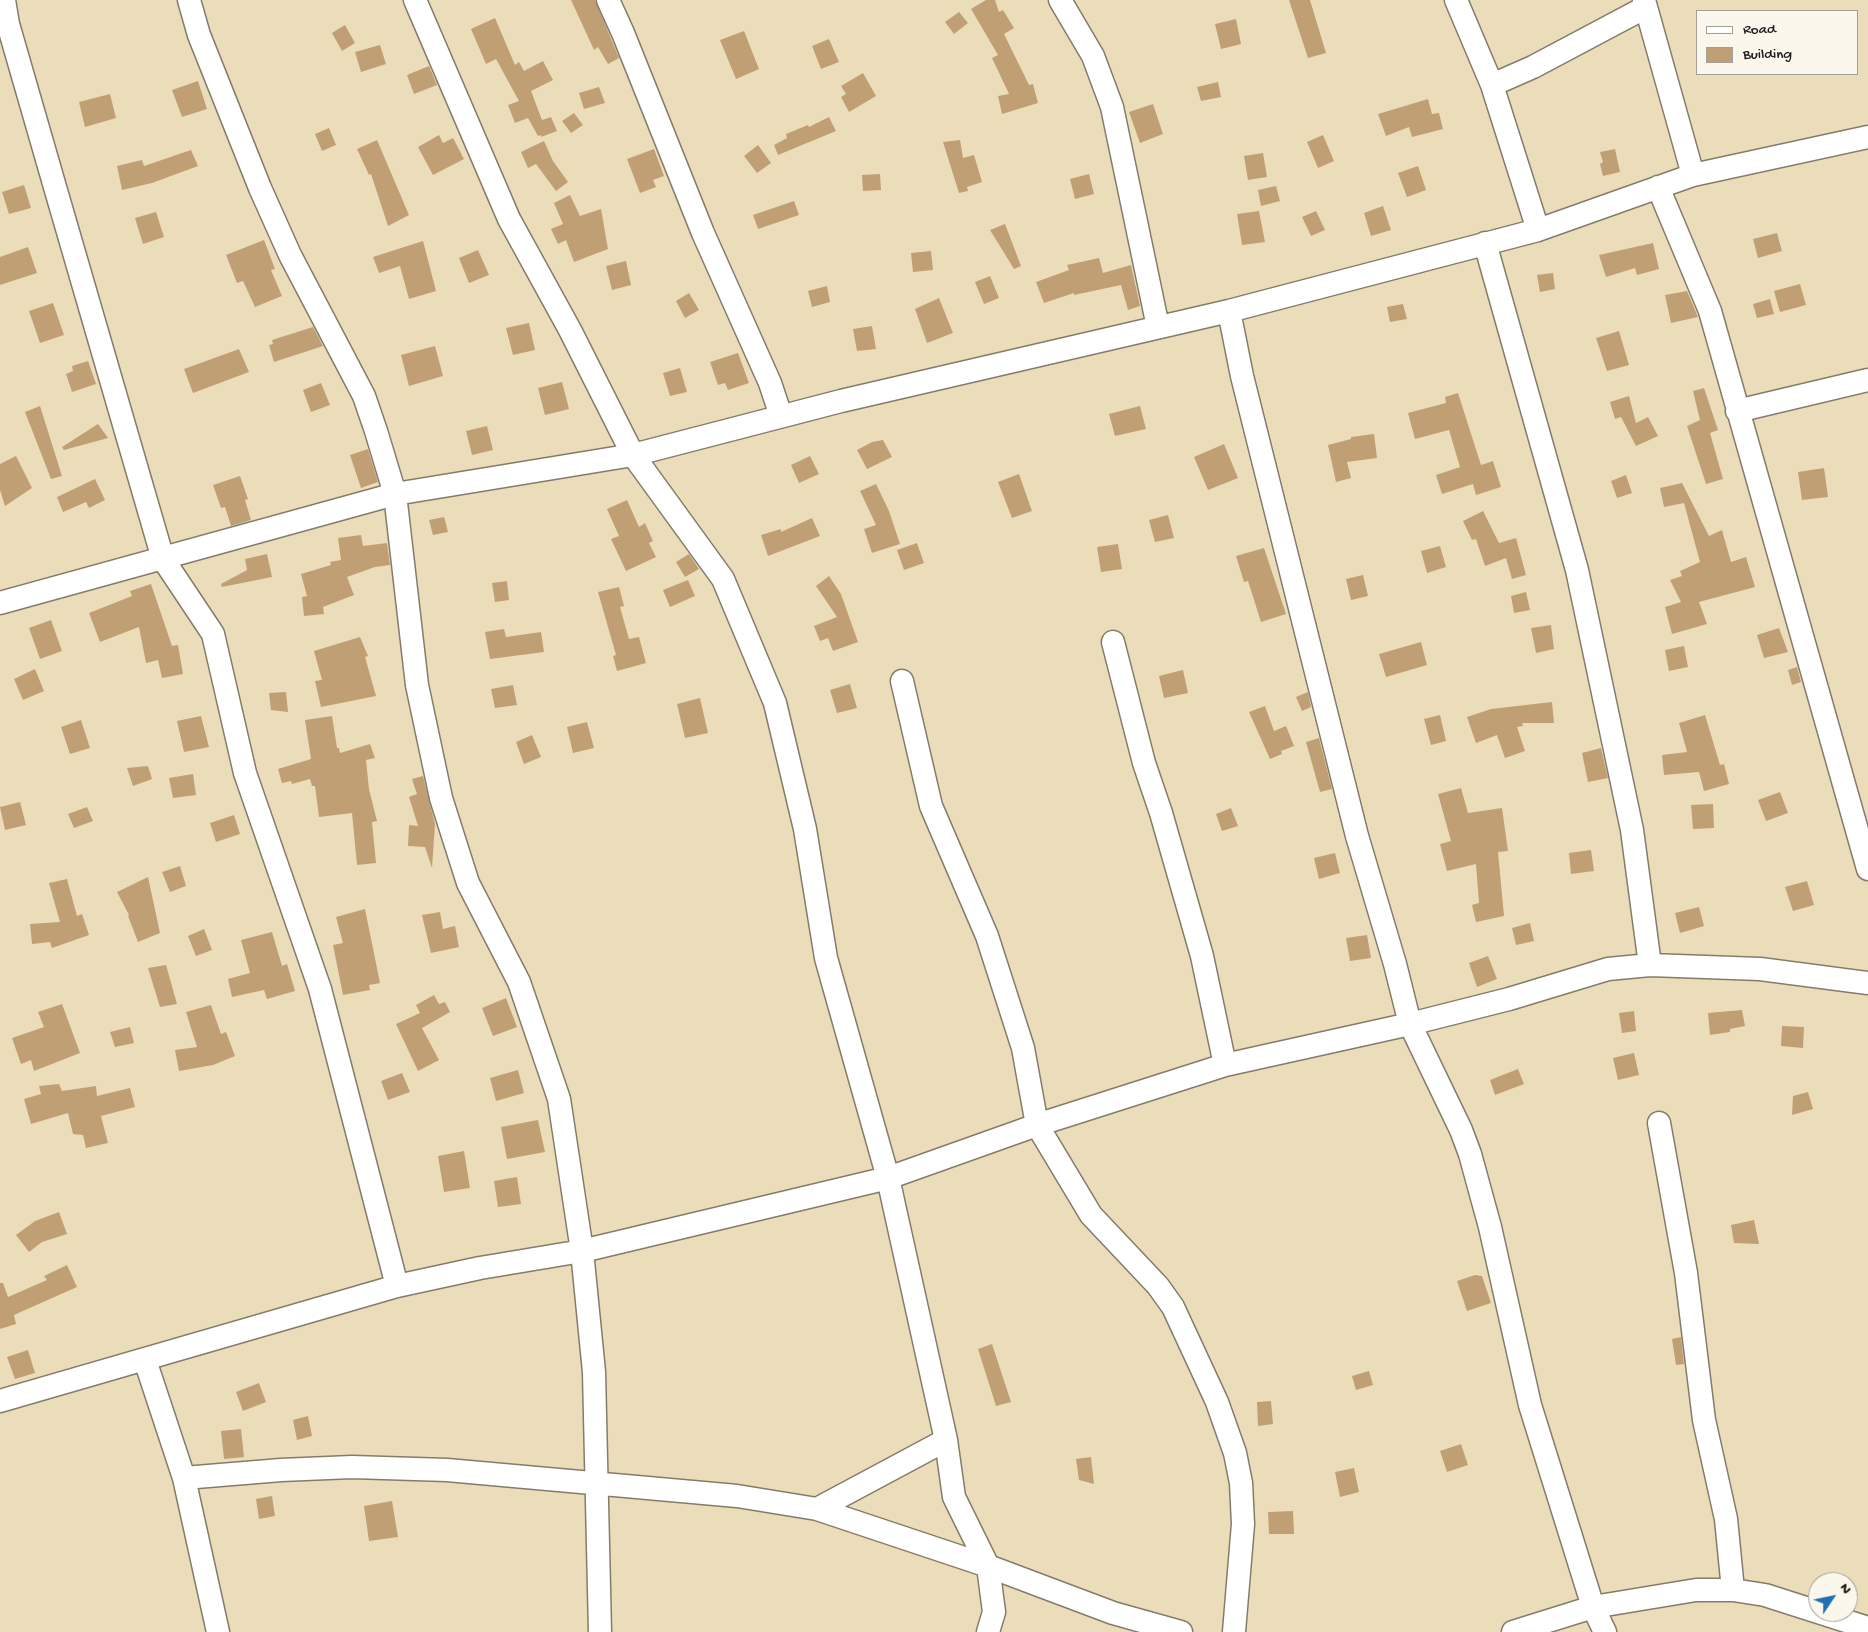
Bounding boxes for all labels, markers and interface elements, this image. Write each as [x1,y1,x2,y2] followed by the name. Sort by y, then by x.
[1696,10,1858,75] legend
[1743,21,1776,39] text: Road
[1743,46,1792,64] text: Building
[1808,1572,1858,1622] north arrow
[1835,1580,1855,1597] text: N

